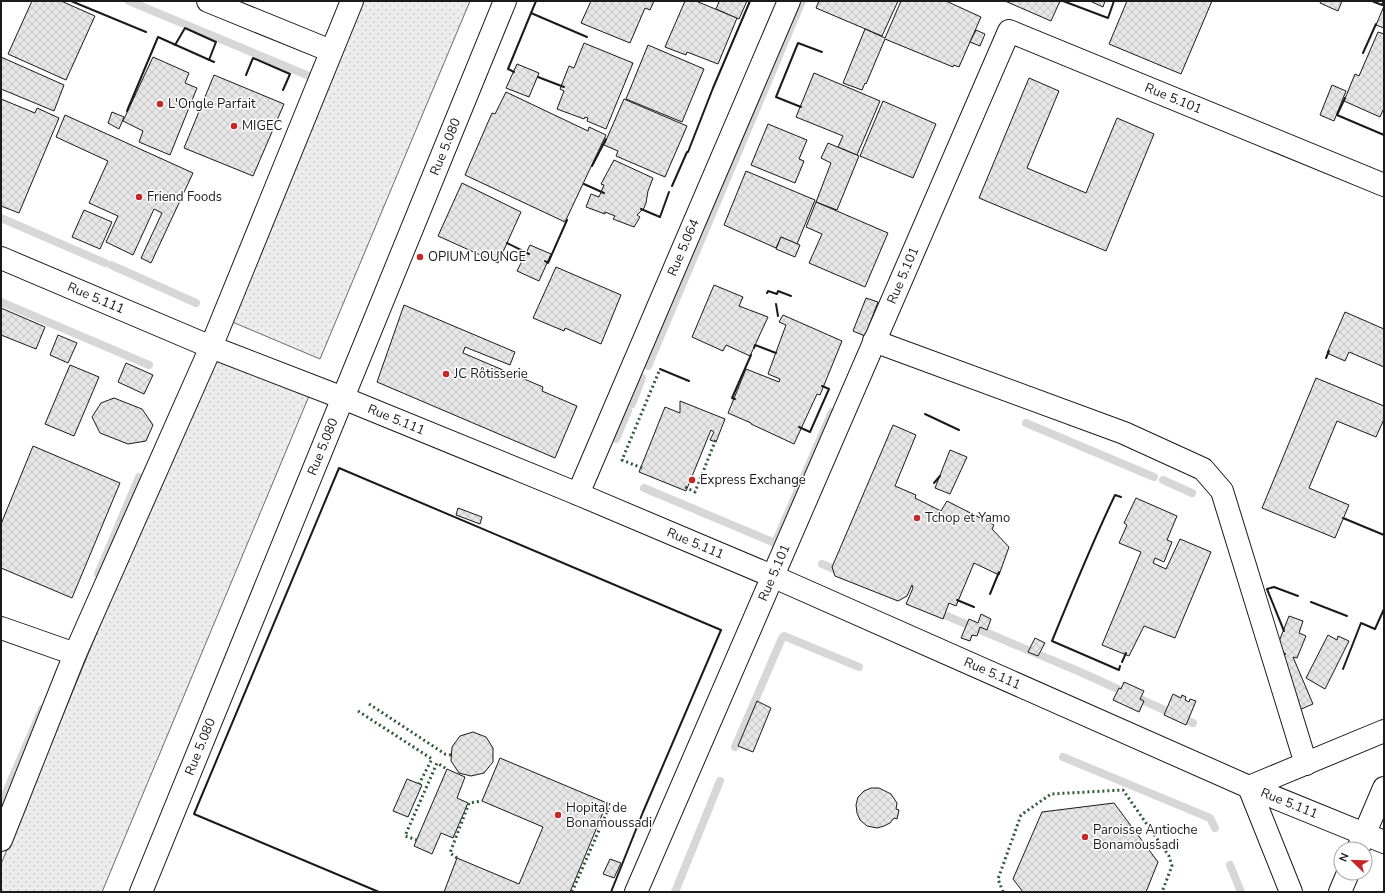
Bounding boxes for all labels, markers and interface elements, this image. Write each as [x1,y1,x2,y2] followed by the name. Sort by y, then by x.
[1142,79,1205,118] street label: Rue 5.101
[168,95,256,113] place label: L'Ongle Parfait
[155,99,165,109] marker: L'Ongle Parfait
[426,115,465,178] street label: Rue 5.080
[242,117,282,135] place label: MIGEC
[229,121,239,131] marker: MIGEC
[147,188,222,206] place label: Friend Foods
[134,192,144,202] marker: Friend Foods
[663,216,704,279] street label: Rue 5.064
[883,244,923,307] street label: Rue 5.101
[428,248,526,266] place label: OPIUM LOUNGE
[415,252,425,262] marker: OPIUM LOUNGE
[64,278,127,318] street label: Rue 5.111
[453,365,528,383] place label: JC Rôtisserie
[441,369,451,379] marker: JC Rôtisserie
[365,400,428,439] street label: Rue 5.111
[303,415,343,478] street label: Rue 5.080
[700,471,806,489] place label: Express Exchange
[687,475,697,485] marker: Express Exchange
[925,509,1010,527] place label: Tchop et Yamo
[912,513,922,523] marker: Tchop et Yamo
[664,524,727,564] street label: Rue 5.111
[754,541,795,604] street label: Rue 5.101
[961,653,1024,694] street label: Rue 5.111
[181,715,220,778] street label: Rue 5.080
[1258,784,1321,823] street label: Rue 5.111
[566,799,652,832] place label: Hopital de Bonamoussadi
[553,810,563,820] marker: Hopital de Bonamoussadi
[1093,821,1197,854] place label: Paroisse Antioche Bonamoussadi
[1080,832,1090,842] marker: Paroisse Antioche Bonamoussadi
[1333,841,1373,881] north arrow
[1336,851,1353,864] text: N

